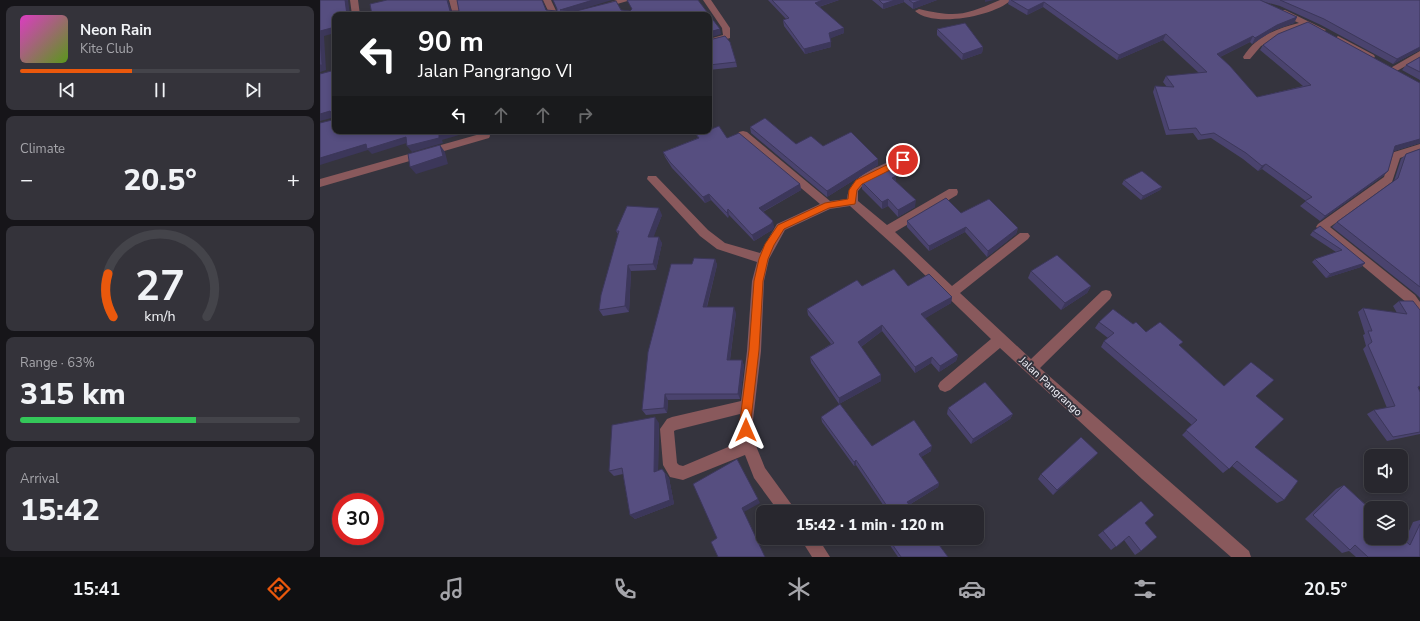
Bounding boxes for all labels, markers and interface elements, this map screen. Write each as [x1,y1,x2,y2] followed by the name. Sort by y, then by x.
[80,20,152,40] text: Neon Rain
[418,23,484,61] text: 90 m
[352,28,404,80] icon: left
[80,40,133,58] text: Kite Club
[418,59,573,83] text: Jalan Pangrango VI
[56,79,78,101] icon: previous
[149,79,171,101] icon: pause
[242,79,264,101] icon: next
[448,104,470,126] icon: left
[490,104,512,126] icon: ahead
[532,104,554,126] icon: ahead
[574,104,596,126] icon: right
[20,140,65,158] text: Climate
[886,143,920,177] pin
[892,149,914,171] icon: arrive
[123,160,197,201] text: 20.5°
[20,165,33,195] text: −
[287,165,300,195] text: +
[135,257,185,314] text: 27
[144,306,176,325] text: km/h
[1015,352,1086,420] street label: Jalan Pangrango
[20,354,95,372] text: Range · 63%
[20,374,126,415] text: 315 km
[725,409,767,451] position arrow
[1364,449,1408,545] map controls
[1364,449,1408,493] button: sound
[20,470,59,488] text: Arrival
[20,490,100,531] text: 15:42
[332,493,384,545] speed limit sign: 30
[1364,501,1408,545] button: layers
[796,515,944,535] text: 15:42 · 1 min · 120 m
[265,575,293,603] icon: directions
[438,575,466,603] icon: music
[611,575,639,603] icon: phone
[785,575,813,603] icon: climate
[958,575,986,603] icon: car
[1131,575,1159,603] icon: filters
[73,577,120,601] text: 15:41
[1304,577,1347,601] text: 20.5°

